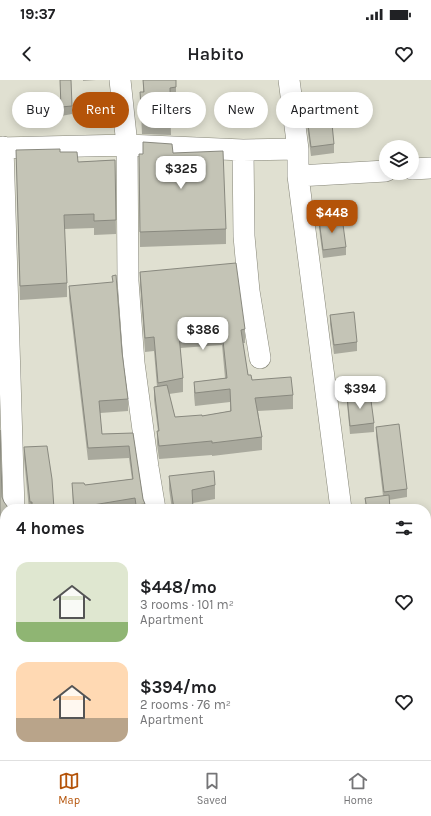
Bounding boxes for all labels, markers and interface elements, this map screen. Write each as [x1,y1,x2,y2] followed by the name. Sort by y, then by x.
[20,5,55,23] text: 19:37
[16,43,38,65] icon: back
[187,43,244,65] text: Habito
[393,43,415,65] icon: heart
[12,92,64,128] chip: Buy
[72,92,129,128] chip: Rent
[137,92,206,128] chip: Filters
[214,92,268,128] chip: New
[276,92,373,128] chip: Apartment
[379,140,419,180] map controls
[379,140,419,180] button: layers
[157,156,205,190] pin: $325
[165,161,197,176] text: $325
[308,200,356,234] pin: $448
[316,205,348,220] text: $448
[179,317,227,351] pin: $386
[186,322,220,337] text: $386
[336,376,384,410] pin: $394
[344,381,376,396] text: $394
[393,517,415,539] icon: filters
[16,518,85,538] text: 4 homes
[140,577,217,597] text: $448/mo
[48,578,96,626] icon: home
[393,591,415,613] icon: heart
[140,597,234,612] text: 3 rooms · 101 m²
[140,612,203,627] text: Apartment
[140,677,217,697] text: $394/mo
[48,678,96,726] icon: home
[393,691,415,713] icon: heart
[140,697,231,712] text: 2 rooms · 76 m²
[140,712,203,727] text: Apartment
[58,770,80,807] tab: Map
[197,770,227,807] tab: Saved
[343,770,373,807] tab: Home

